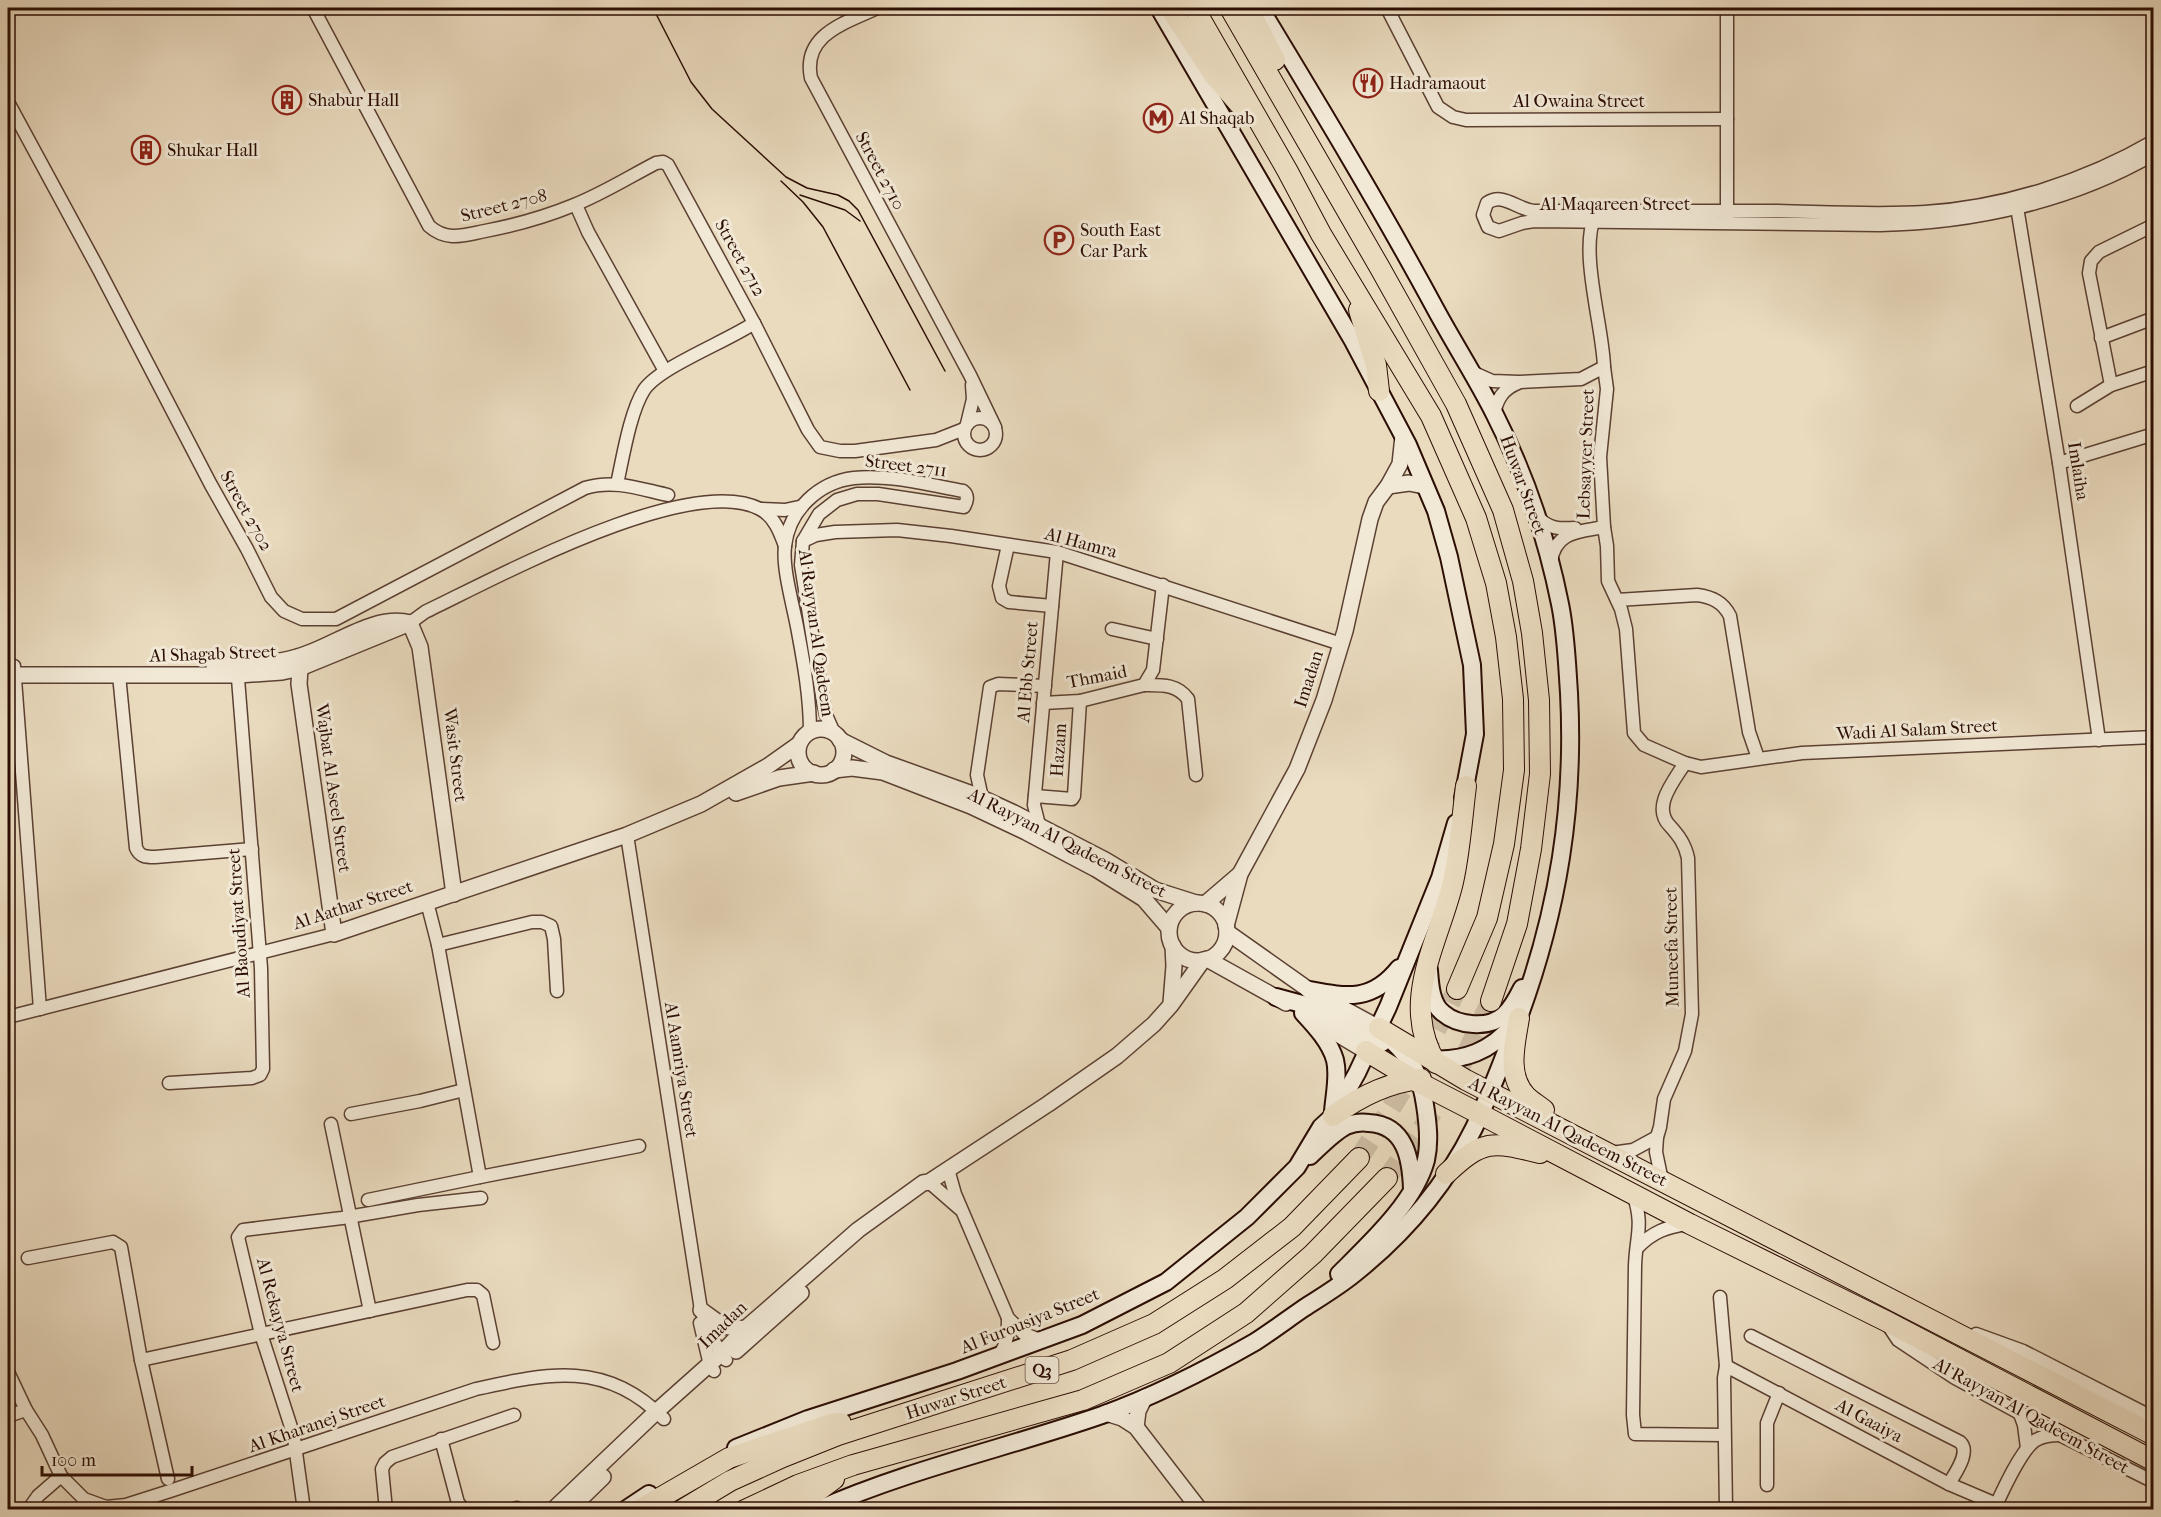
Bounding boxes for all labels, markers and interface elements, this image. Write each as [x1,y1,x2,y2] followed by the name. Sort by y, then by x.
[1352,67,1384,99] restaurant icon: Hadramaout
[1389,73,1487,94] place label: Hadramaout
[271,84,303,116] building icon: Shabur Hall
[308,90,399,111] place label: Shabur Hall
[1512,91,1645,112] street label: Al Owaina Street
[1142,102,1174,134] metro station icon: Al Shaqab
[1178,108,1254,129] place label: Al Shaqab
[851,128,909,214] street label: Street 2710
[130,134,162,166] building icon: Shukar Hall
[167,140,258,161] place label: Shukar Hall
[459,185,549,227] street label: Street 2708
[1539,194,1691,215] street label: Al Maqareen Street
[710,216,770,300] street label: Street 2712
[1080,220,1162,262] place label: South East Car Park
[1043,224,1075,256] parking icon: South East Car Park
[1573,388,1599,520] street label: Lebsayyer Street
[1495,432,1551,538] street label: Huwar Street
[2063,440,2093,502] street label: Imlaiha
[864,451,948,481] street label: Street 2711
[215,467,277,555] street label: Street 2702
[1042,523,1120,563] street label: Al Hamra
[794,547,838,718] street label: Al Rayyan Al Qadeem
[1013,620,1043,725] street label: Al Ebb Street
[148,641,277,667] street label: Al Shagab Street
[1290,647,1328,710] street label: Imadan
[1065,661,1129,693] street label: Thmaid
[311,701,355,874] street label: Wajbat Al Aseel Street
[439,706,471,804] street label: Wasit Street
[1835,715,1999,745] street label: Wadi Al Salam Street
[1047,722,1071,778] street label: Hazam
[963,783,1170,903] street label: Al Rayyan Al Qadeem Street
[223,847,255,1000] street label: Al Baoudiyat Street
[290,876,416,935] street label: Al Aathar Street
[1660,886,1684,1007] street label: Muneefa Street
[660,1000,702,1140] street label: Al Aamriya Street
[1464,1072,1671,1192] street label: Al Rayyan Al Qadeem Street
[252,1255,308,1395] street label: Al Rekayya Street
[957,1283,1103,1359] street label: Al Furousiya Street
[695,1297,752,1353] street label: Imadan
[1929,1353,2133,1479] street label: Al Rayyan Al Qadeem Street
[1026,1357,1058,1383] road number: Q3
[903,1372,1010,1424] street label: Huwar Street
[245,1391,389,1458] street label: Al Kharanej Street
[1831,1394,1907,1448] street label: Al Gaaiya
[42,1439,192,1477] scale bar
[51,1450,96,1471] text: 100 m

